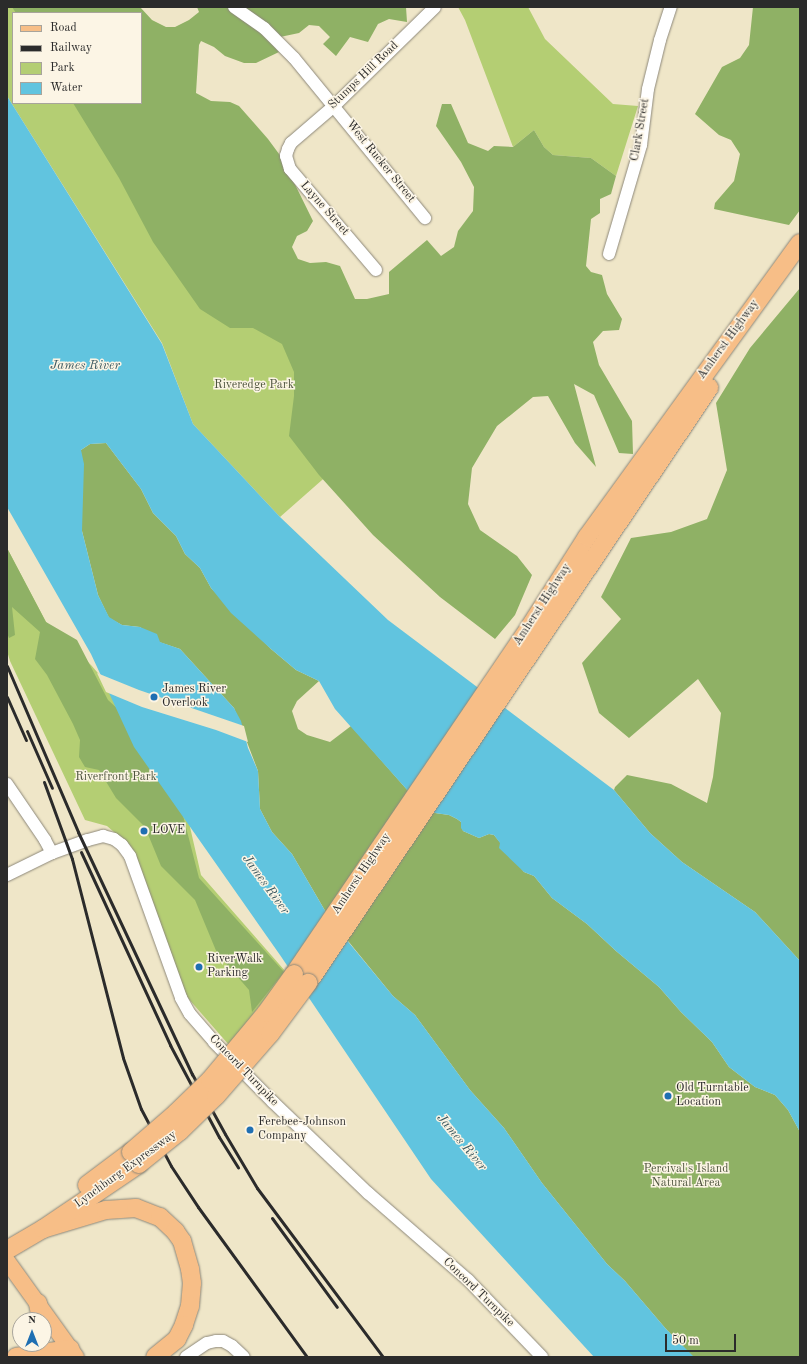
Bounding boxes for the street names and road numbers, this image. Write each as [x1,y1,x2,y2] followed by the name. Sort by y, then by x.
[326,39,402,113] street label: Stumps Hill Road
[628,97,654,163] street label: Clark Street
[342,118,418,206] street label: West Rucker Street
[296,179,352,239] street label: Layne Street
[695,297,763,383] street label: Amherst Highway
[511,561,575,649] street label: Amherst Highway
[329,831,395,917] street label: Amherst Highway
[205,1032,281,1110] street label: Concord Turnpike
[72,1128,180,1212] street label: Lynchburg Expressway
[439,1255,517,1331] street label: Concord Turnpike

